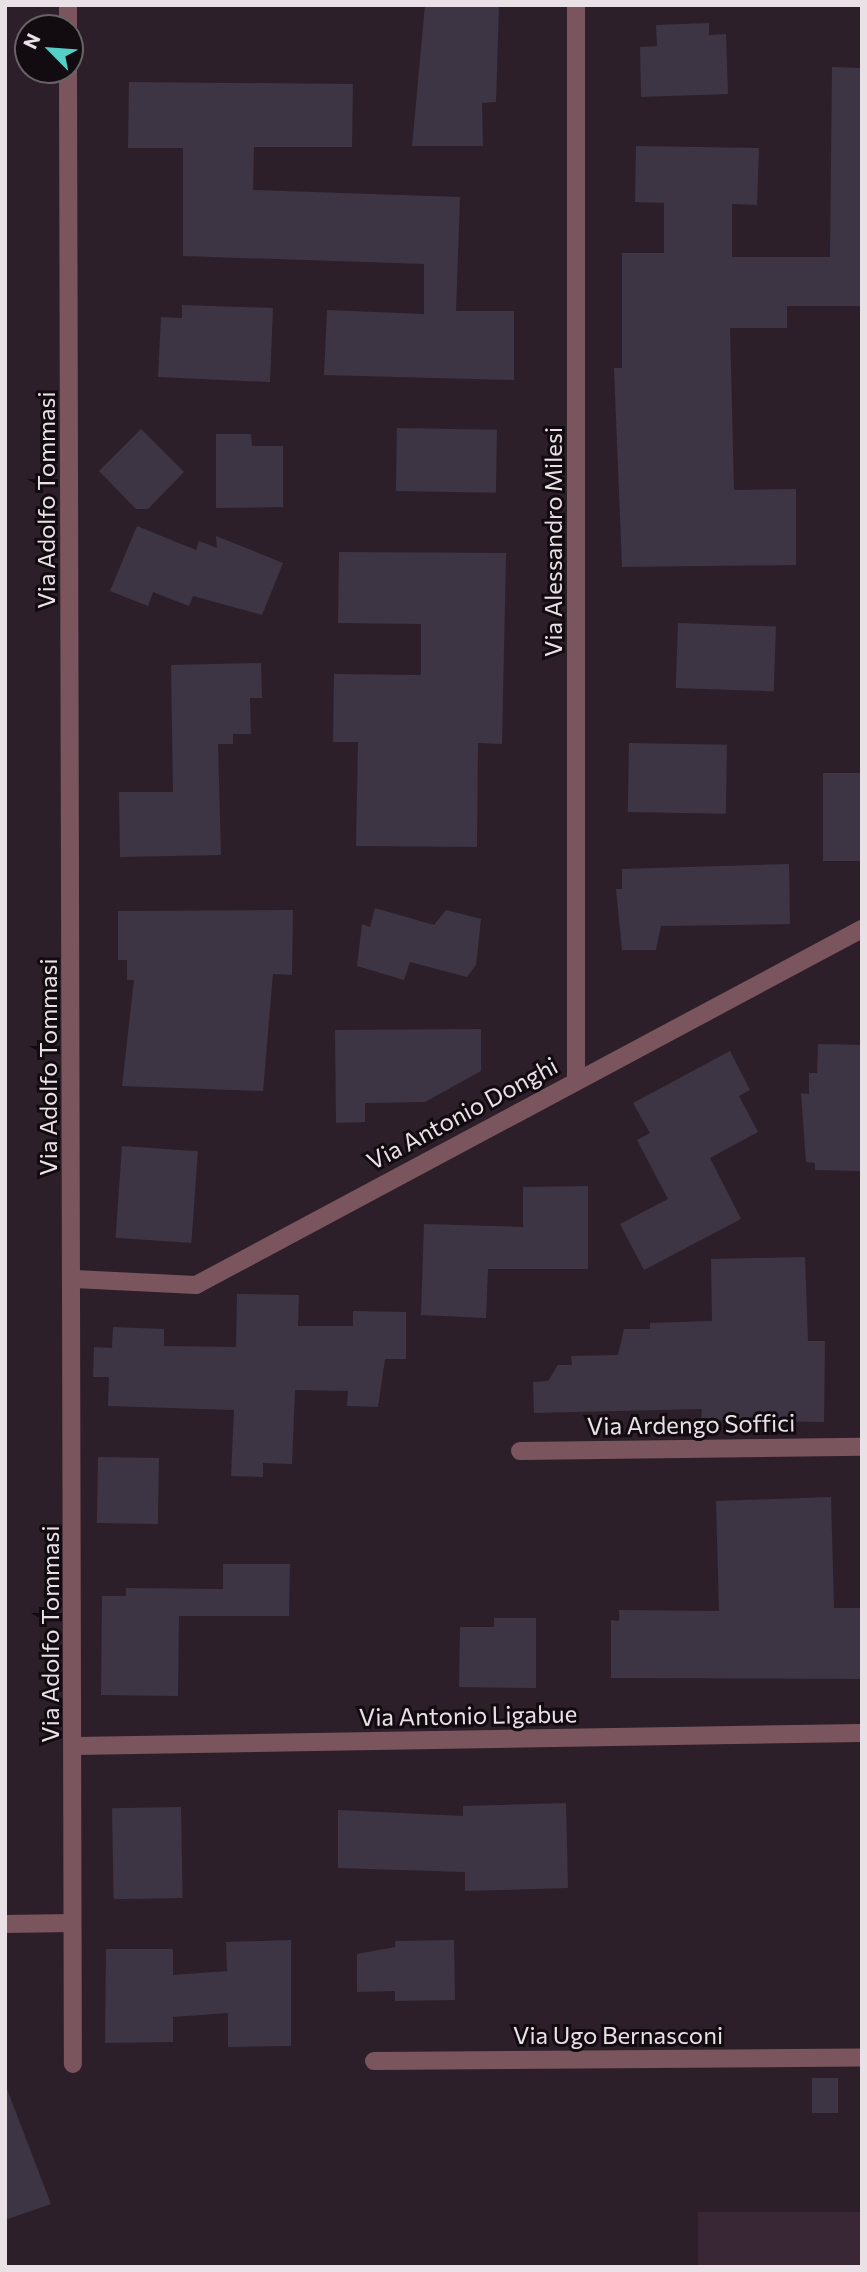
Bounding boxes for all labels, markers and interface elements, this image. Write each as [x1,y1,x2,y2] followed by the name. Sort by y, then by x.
[14,14,84,84] north arrow
[18,29,45,52] text: N
[32,391,60,609] street label: Via Adolfo Tommasi
[539,427,567,657] street label: Via Alessandro Milesi
[34,958,62,1176] street label: Via Adolfo Tommasi
[362,1051,562,1175] street label: Via Antonio Donghi
[587,1408,795,1440] street label: Via Ardengo Soffici
[36,1525,64,1743] street label: Via Adolfo Tommasi
[359,1699,577,1731] street label: Via Antonio Ligabue
[513,2021,723,2049] street label: Via Ugo Bernasconi

